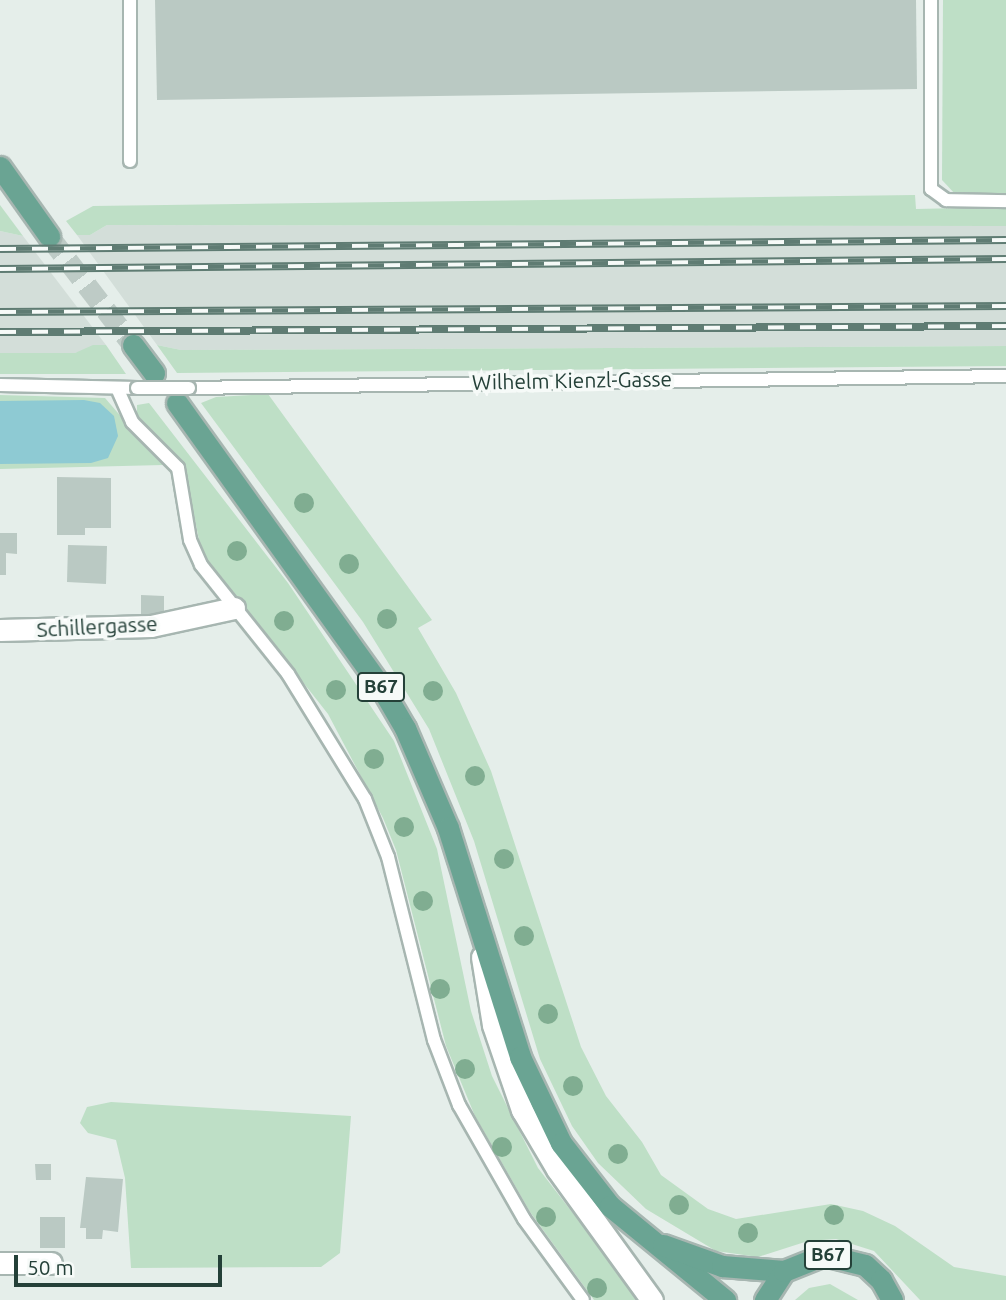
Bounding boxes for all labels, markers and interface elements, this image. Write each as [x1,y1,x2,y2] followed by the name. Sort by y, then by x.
[472,366,672,394] street label: Wilhelm Kienzl-Gasse
[36,610,158,642] street label: Schillergasse
[356,672,406,702] road number: B67
[18,1240,226,1284] scale bar
[804,1240,852,1270] road number: B67
[27,1255,74,1279] text: 50 m

